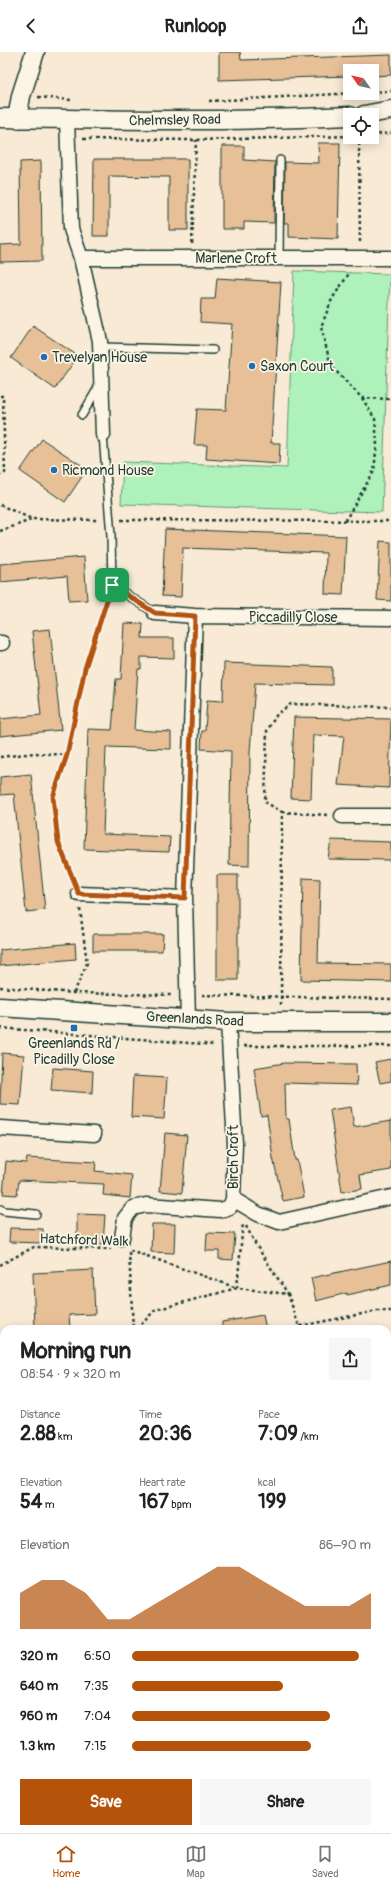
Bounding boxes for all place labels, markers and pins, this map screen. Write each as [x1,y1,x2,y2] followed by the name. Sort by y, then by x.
[52,349,147,366] place label: Trevelyan House
[39,352,49,362] marker: Trevelyan House
[260,358,334,375] place label: Saxon Court
[247,361,257,371] marker: Saxon Court
[62,462,154,479] place label: Ricmond House
[49,465,59,475] marker: Ricmond House
[95,568,129,602] pin
[69,1023,79,1033] marker: Greenlands Rd / Picadilly Close
[28,1035,120,1068] place label: Greenlands Rd / Picadilly Close

